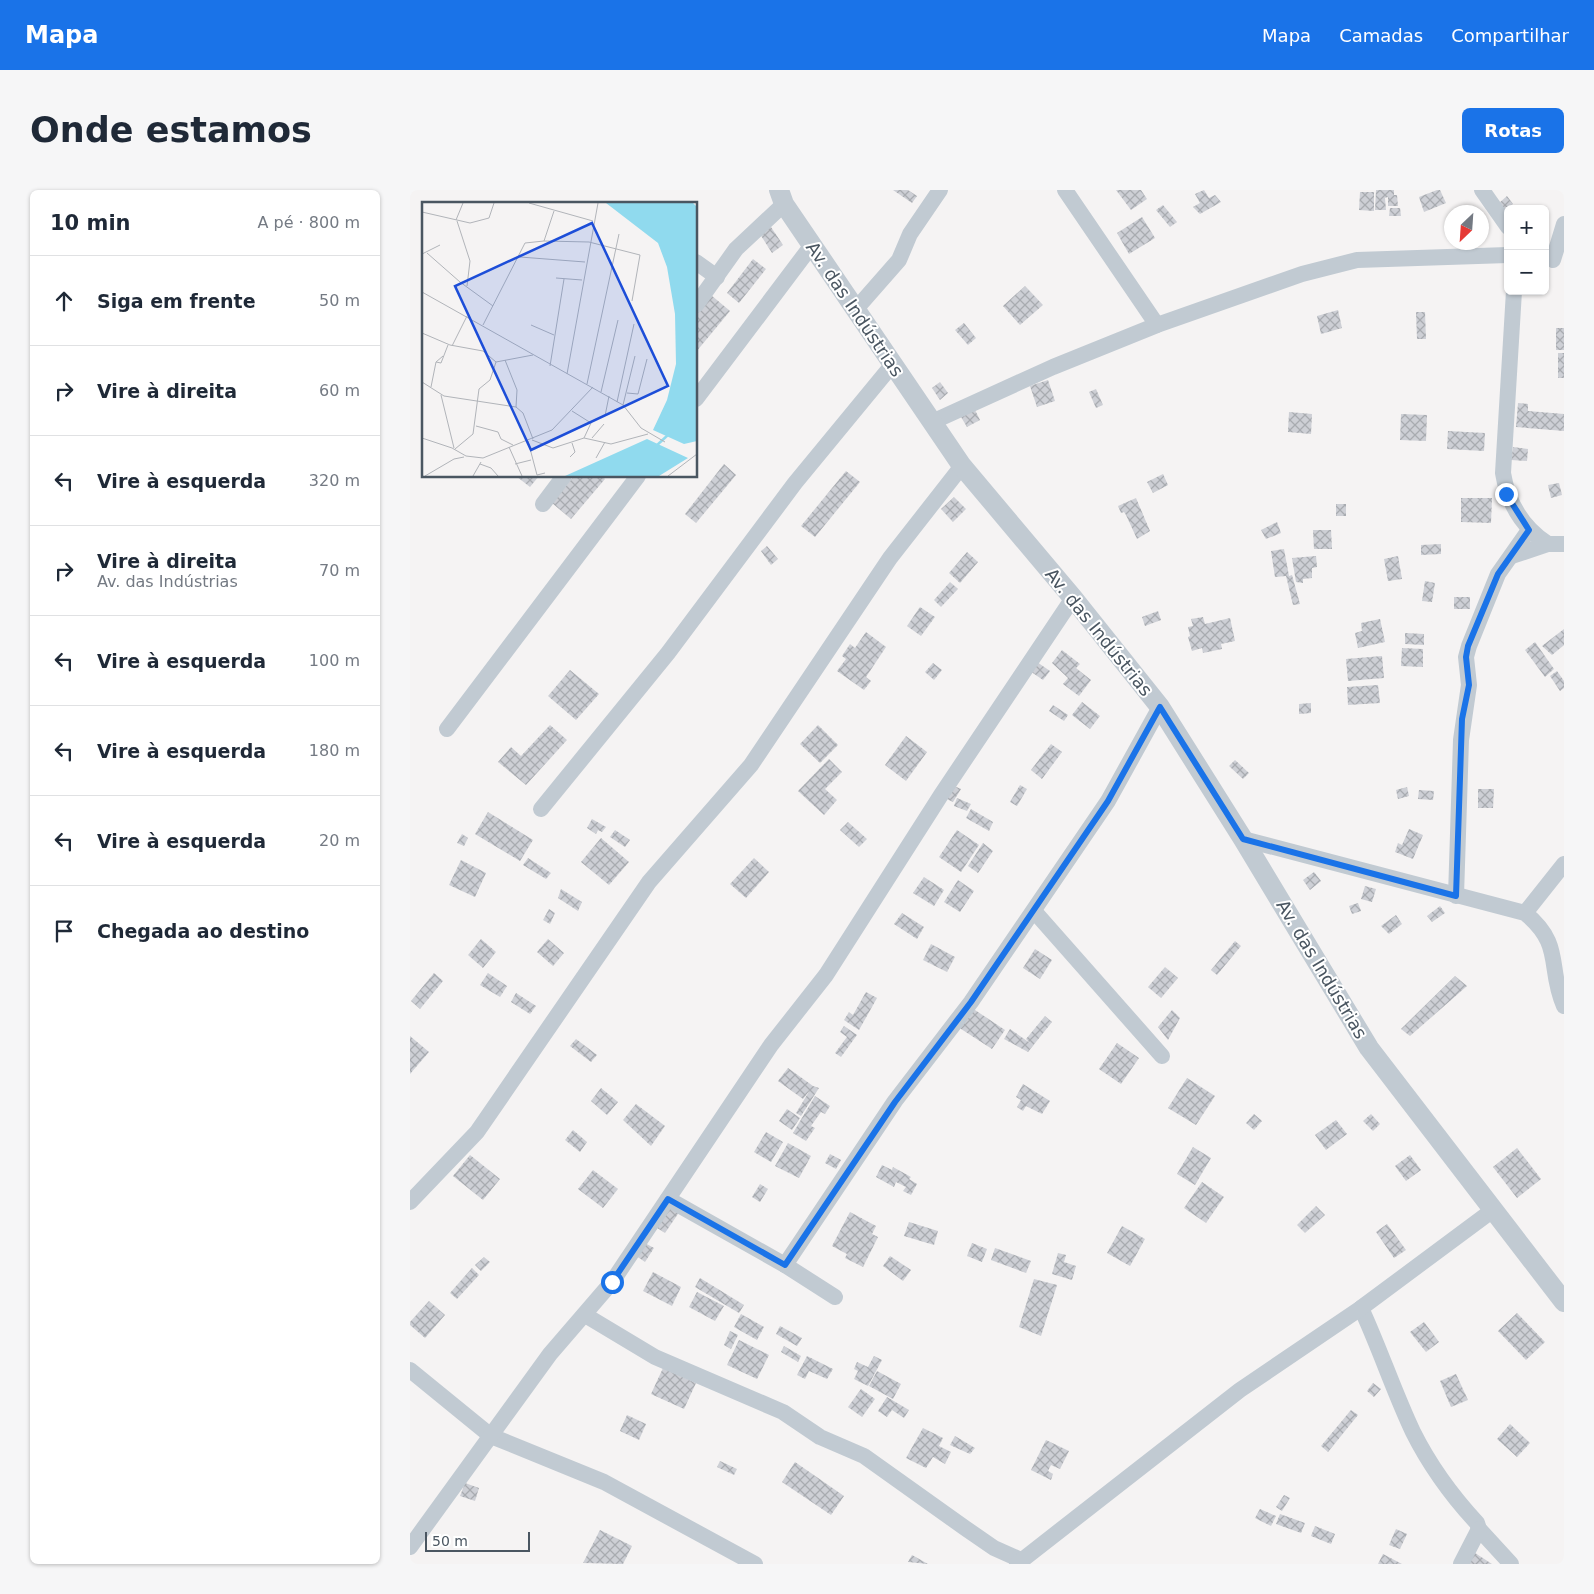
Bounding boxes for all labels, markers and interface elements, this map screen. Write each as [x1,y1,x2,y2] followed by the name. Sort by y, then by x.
[25,21,98,49] text: Mapa
[1262,25,1311,46] text: Mapa
[1339,25,1423,46] text: Camadas
[1451,25,1569,46] text: Compartilhar
[1462,108,1564,153] button: Rotas
[30,110,312,150] text: Onde estamos
[422,202,698,478] inset map
[1444,205,1489,250] north arrow
[1504,205,1549,295] map controls
[1504,205,1549,250] button: +
[50,211,131,235] text: 10 min
[258,213,360,232] text: A pé · 800 m
[802,238,908,380] street label: Av. das Indústrias
[1504,250,1549,295] button: −
[50,287,78,315] icon: ahead
[97,290,256,312] text: Siga em frente
[319,291,360,310] text: 50 m
[50,377,78,405] icon: right
[97,380,237,402] text: Vire à direita
[319,381,360,400] text: 60 m
[50,467,78,495] icon: left
[97,470,266,492] text: Vire à esquerda
[309,471,360,490] text: 320 m
[1495,483,1518,506] route end
[97,550,237,572] text: Vire à direita
[50,557,78,585] icon: right
[319,561,360,580] text: 70 m
[1041,564,1157,700] street label: Av. das Indústrias
[97,572,238,591] text: Av. das Indústrias
[50,647,78,675] icon: left
[97,650,266,672] text: Vire à esquerda
[309,651,360,670] text: 100 m
[50,737,78,765] icon: left
[97,740,266,762] text: Vire à esquerda
[309,741,360,760] text: 180 m
[50,827,78,855] icon: left
[97,830,266,852] text: Vire à esquerda
[319,831,360,850] text: 20 m
[1272,896,1372,1042] street label: Av. das Indústrias
[50,917,78,945] icon: arrive
[97,920,309,942] text: Chegada ao destino
[601,1271,624,1294] route start
[425,1529,530,1552] scale bar
[432,1533,468,1549] text: 50 m

